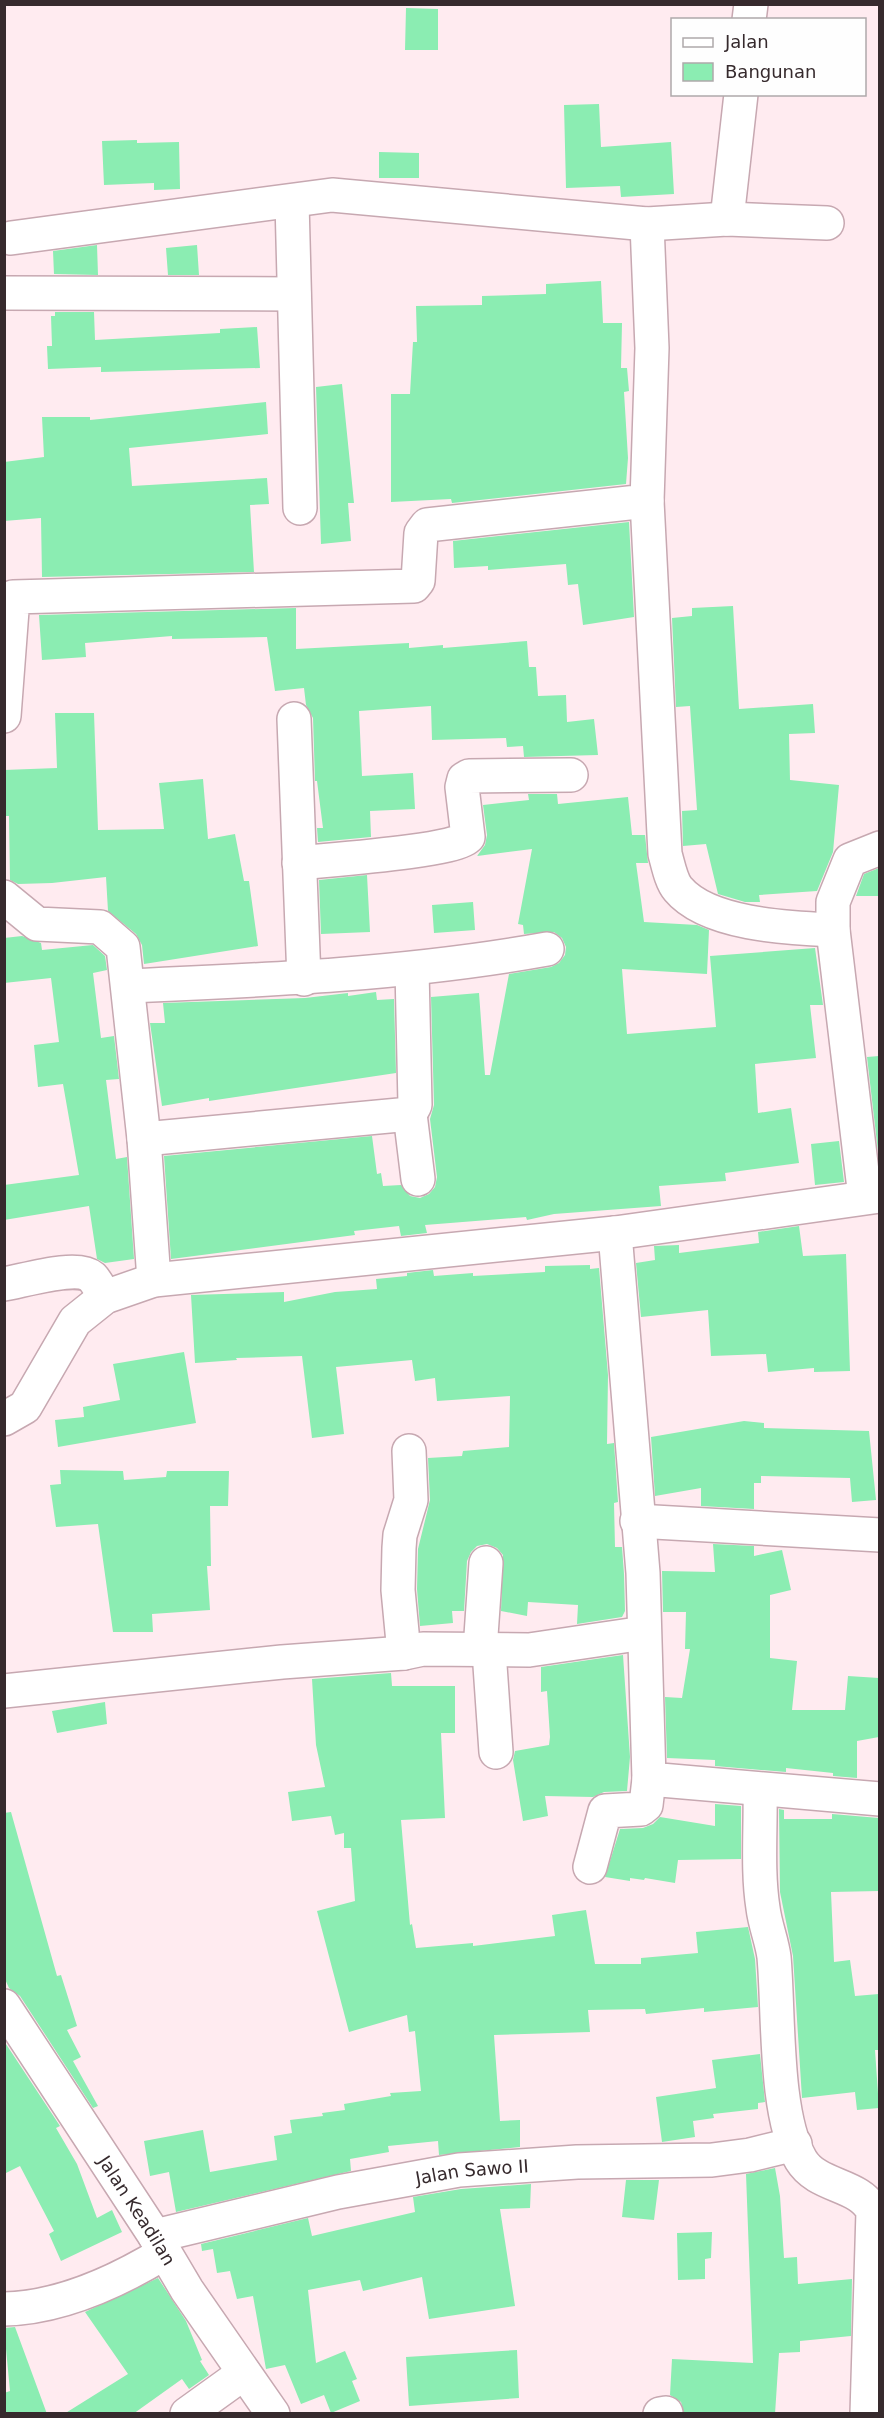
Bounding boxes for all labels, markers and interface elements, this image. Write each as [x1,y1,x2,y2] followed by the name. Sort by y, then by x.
[671,18,866,96] legend
[724,31,769,52] text: Jalan
[725,61,816,82] text: Bangunan
[94,2150,180,2269] street label: Jalan Keadilan
[413,2155,529,2188] street label: Jalan Sawo II

